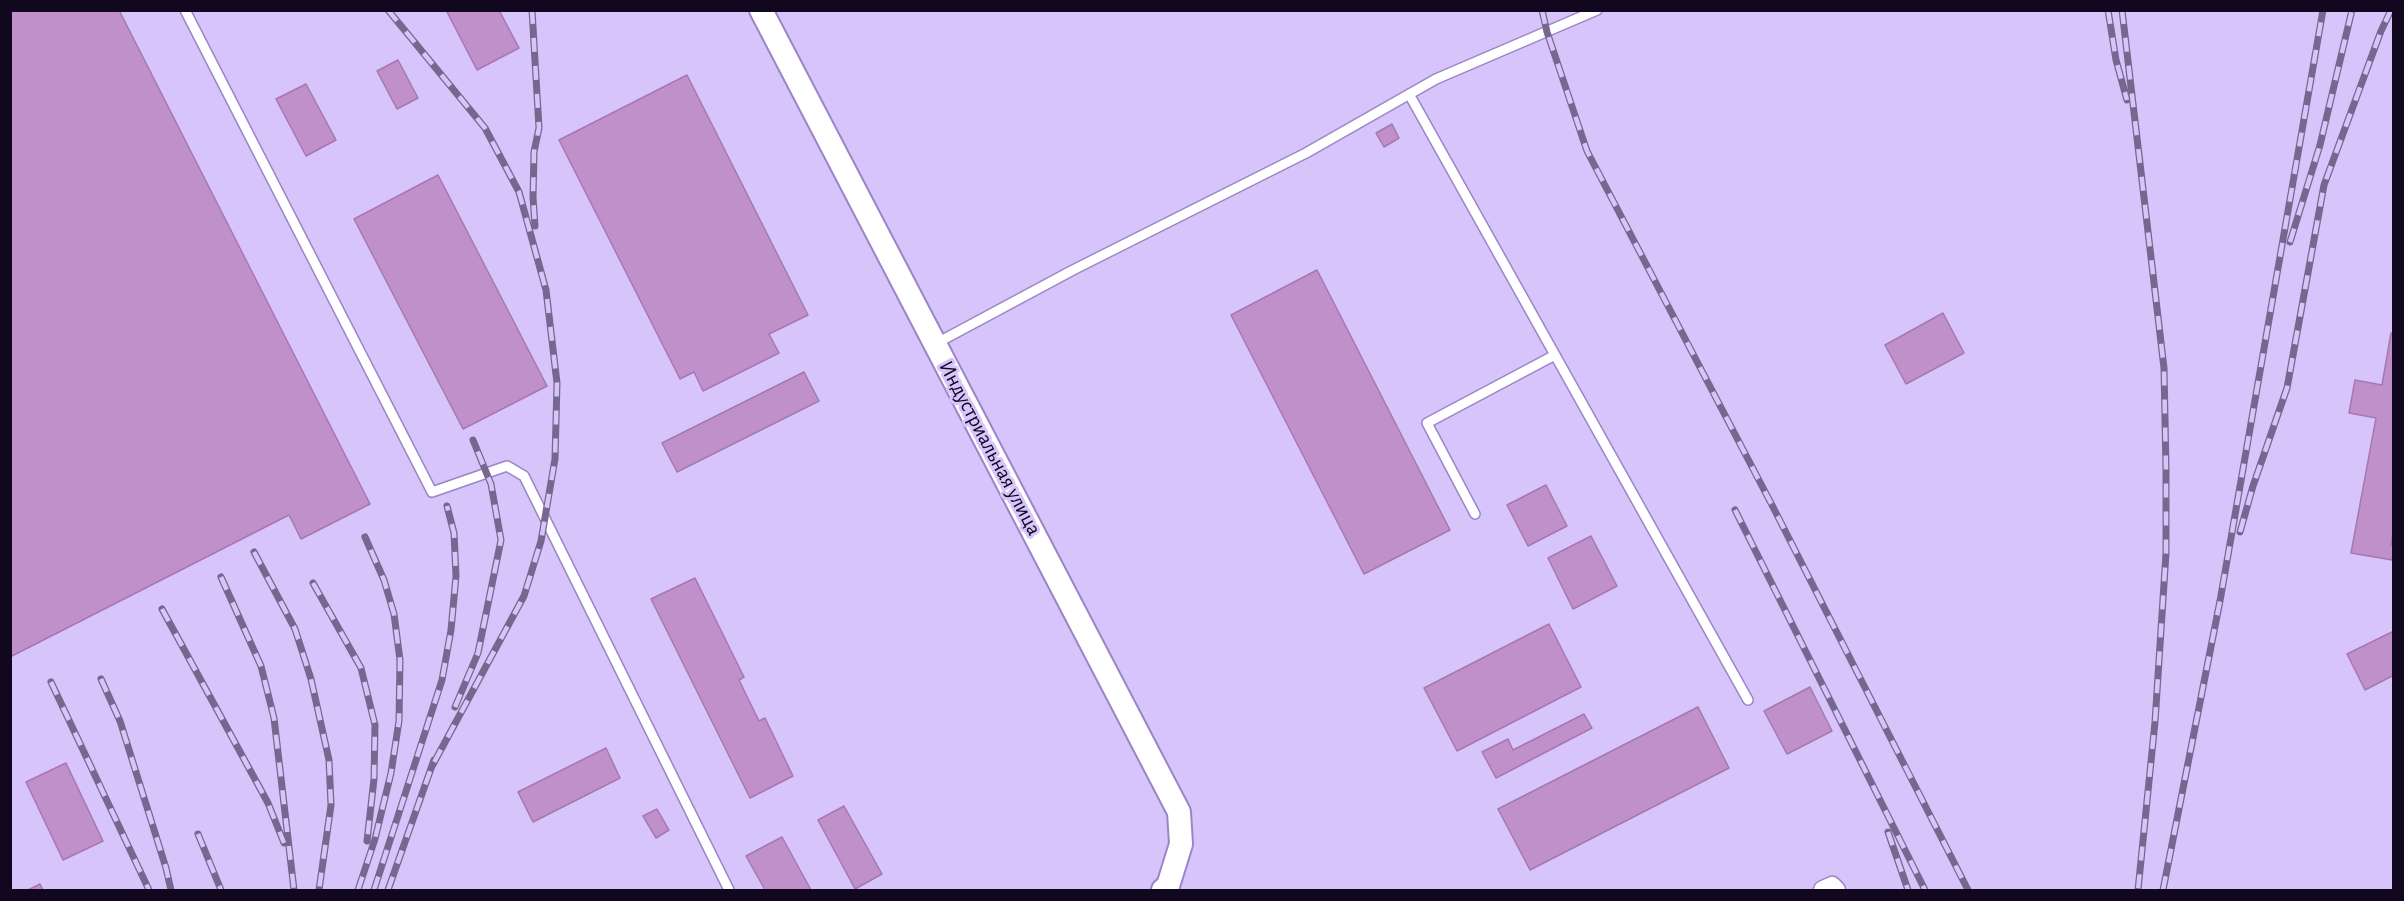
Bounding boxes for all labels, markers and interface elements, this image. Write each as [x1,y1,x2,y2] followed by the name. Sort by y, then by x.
[933,356,1047,540] street label: Индустриальная улица

